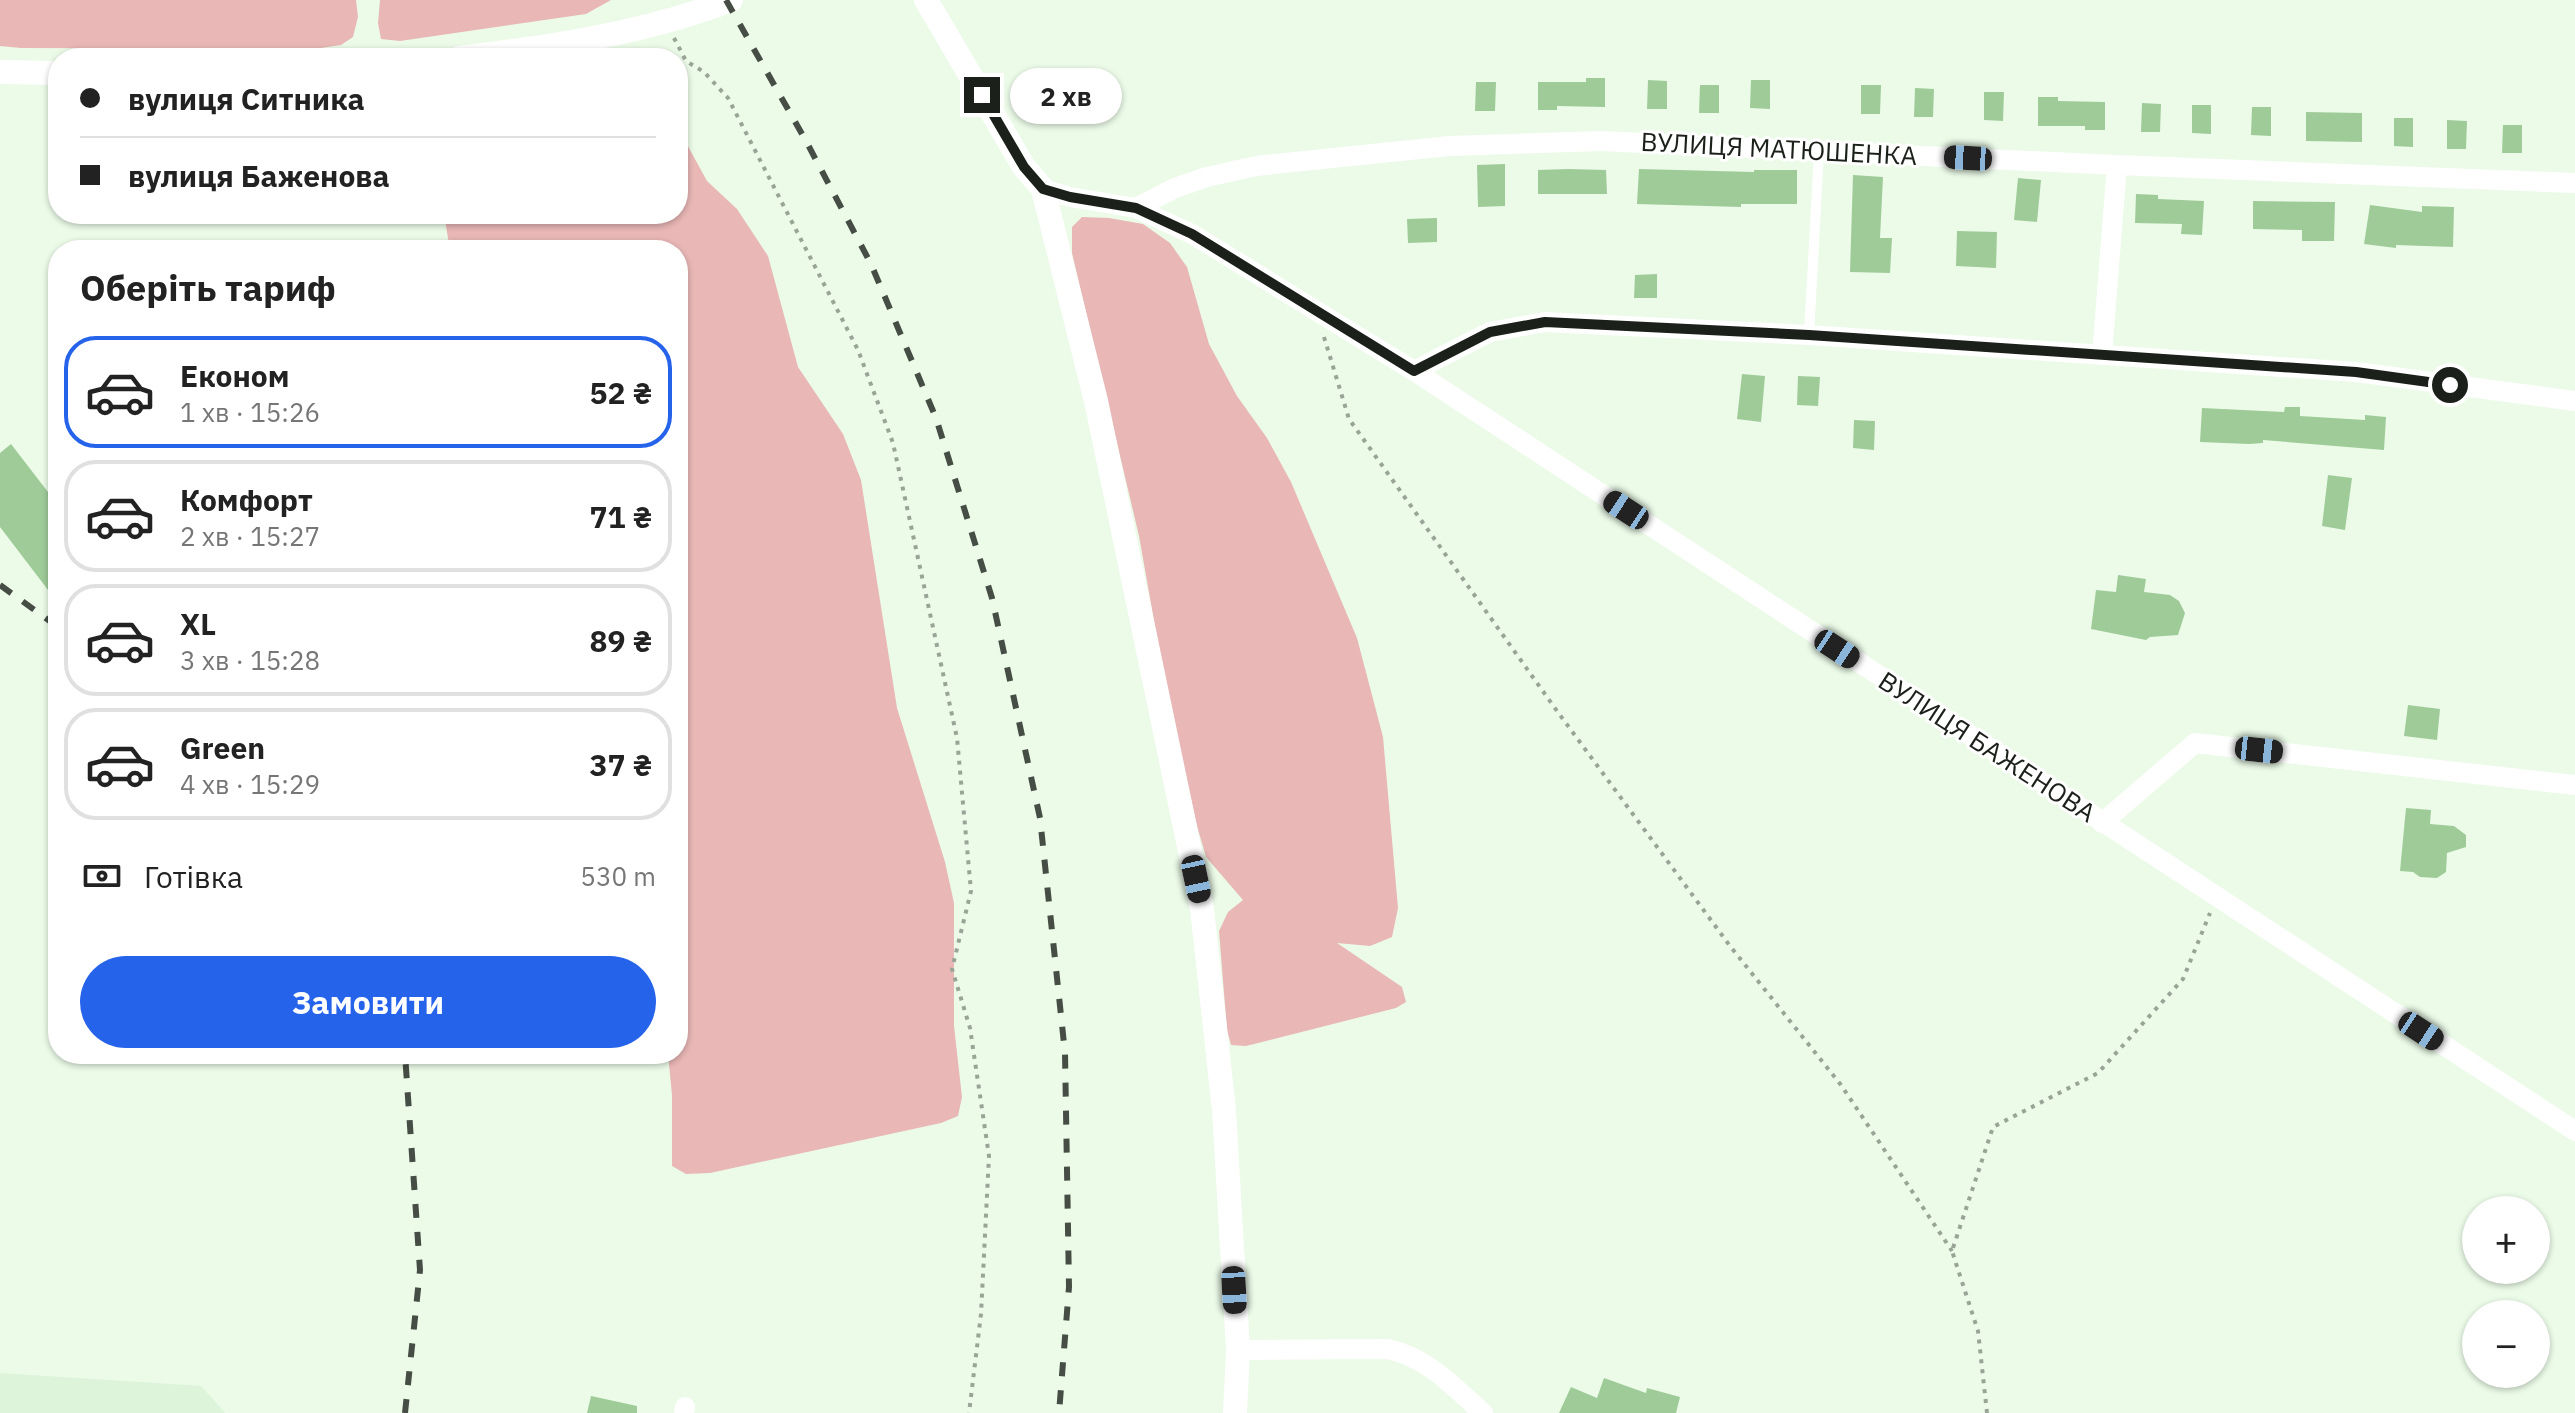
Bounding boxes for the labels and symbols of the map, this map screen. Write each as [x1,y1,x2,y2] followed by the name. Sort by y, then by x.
[1010,67,1122,123] callout: 2 хв
[964,77,1000,113] route end
[1640,124,1918,172] street label: ВУЛИЦЯ МАТЮШЕНКА
[1943,145,1993,171] car
[2432,367,2468,403] route start
[1599,487,1653,533] car
[1810,626,1864,672] car
[1872,663,2103,829] street label: ВУЛИЦЯ БАЖЕНОВА
[2234,736,2284,764] car
[1179,853,1213,905] car
[2394,1008,2448,1054] car
[1221,1265,1247,1315] car

